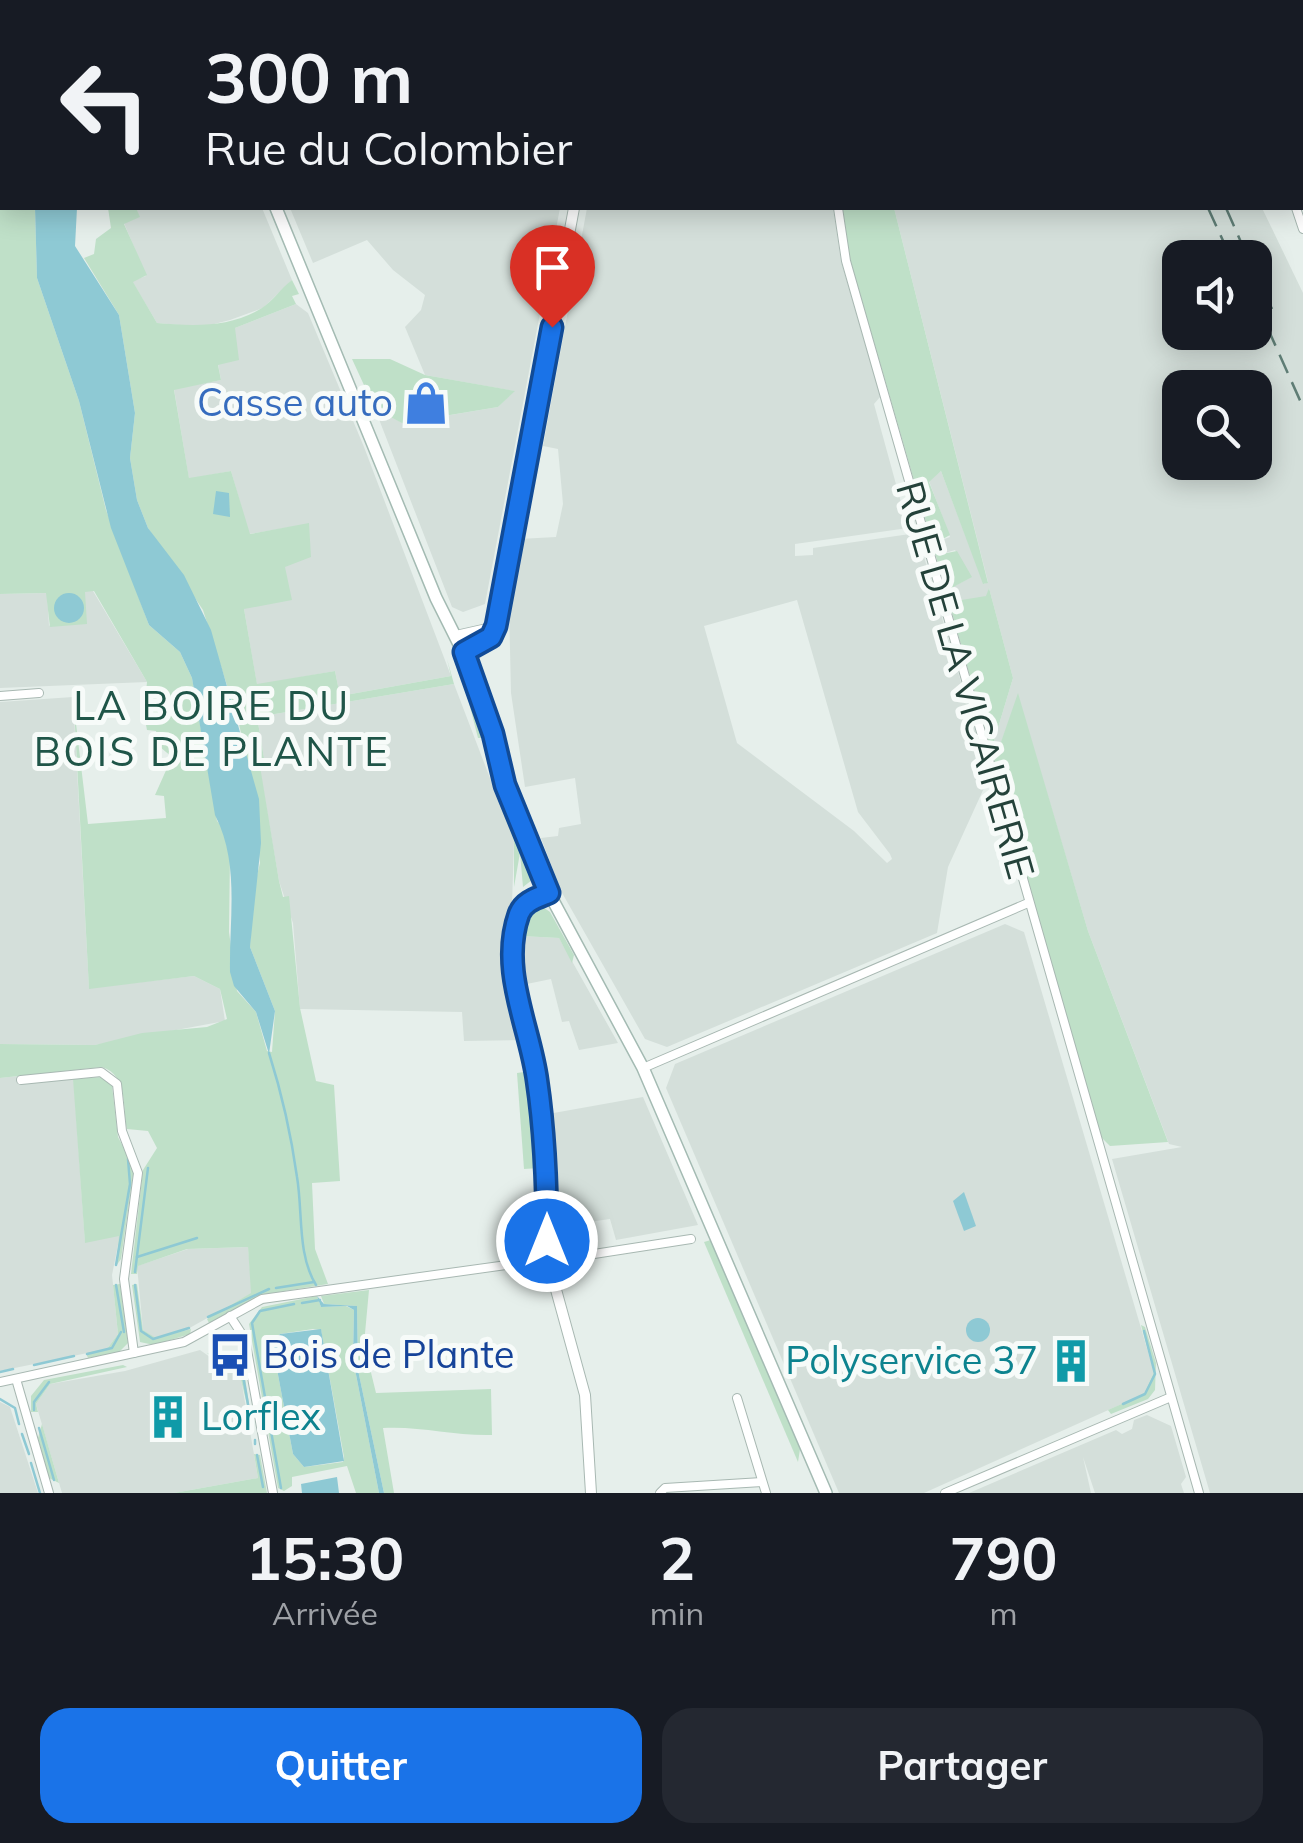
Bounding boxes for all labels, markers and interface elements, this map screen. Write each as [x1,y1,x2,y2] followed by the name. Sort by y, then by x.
[205,33,413,121] text: 300 m
[40,40,170,170] icon: left
[205,120,572,176] text: Rue du Colombier
[510,225,595,328] pin
[525,240,580,295] icon: arrive
[1162,240,1272,480] map controls
[1162,240,1272,350] button: sound
[1162,370,1272,480] button: search
[197,378,393,426] place label: Casse auto
[402,379,450,427] shop icon: Casse auto
[886,475,1046,884] street label: RUE DE LA VICAIRERIE
[34,680,390,776] district label: LA BOIRE DU BOIS DE PLANTE
[495,1189,599,1293] position arrow
[263,1330,514,1378] place label: Bois de Plante
[206,1331,254,1379] bus stop icon: Bois de Plante
[785,1336,1038,1384] place label: Polyservice 37
[1047,1337,1095,1385] building icon: Polyservice 37
[201,1392,321,1440] place label: Lorflex
[144,1393,192,1441] building icon: Lorflex
[245,1520,404,1595] text: 15:30
[659,1520,695,1595] text: 2
[950,1520,1058,1595] text: 790
[272,1593,378,1633] text: Arrivée
[650,1593,704,1633] text: min
[990,1593,1018,1633] text: m
[40,1708,642,1823] button: Quitter
[662,1708,1263,1823] button: Partager

